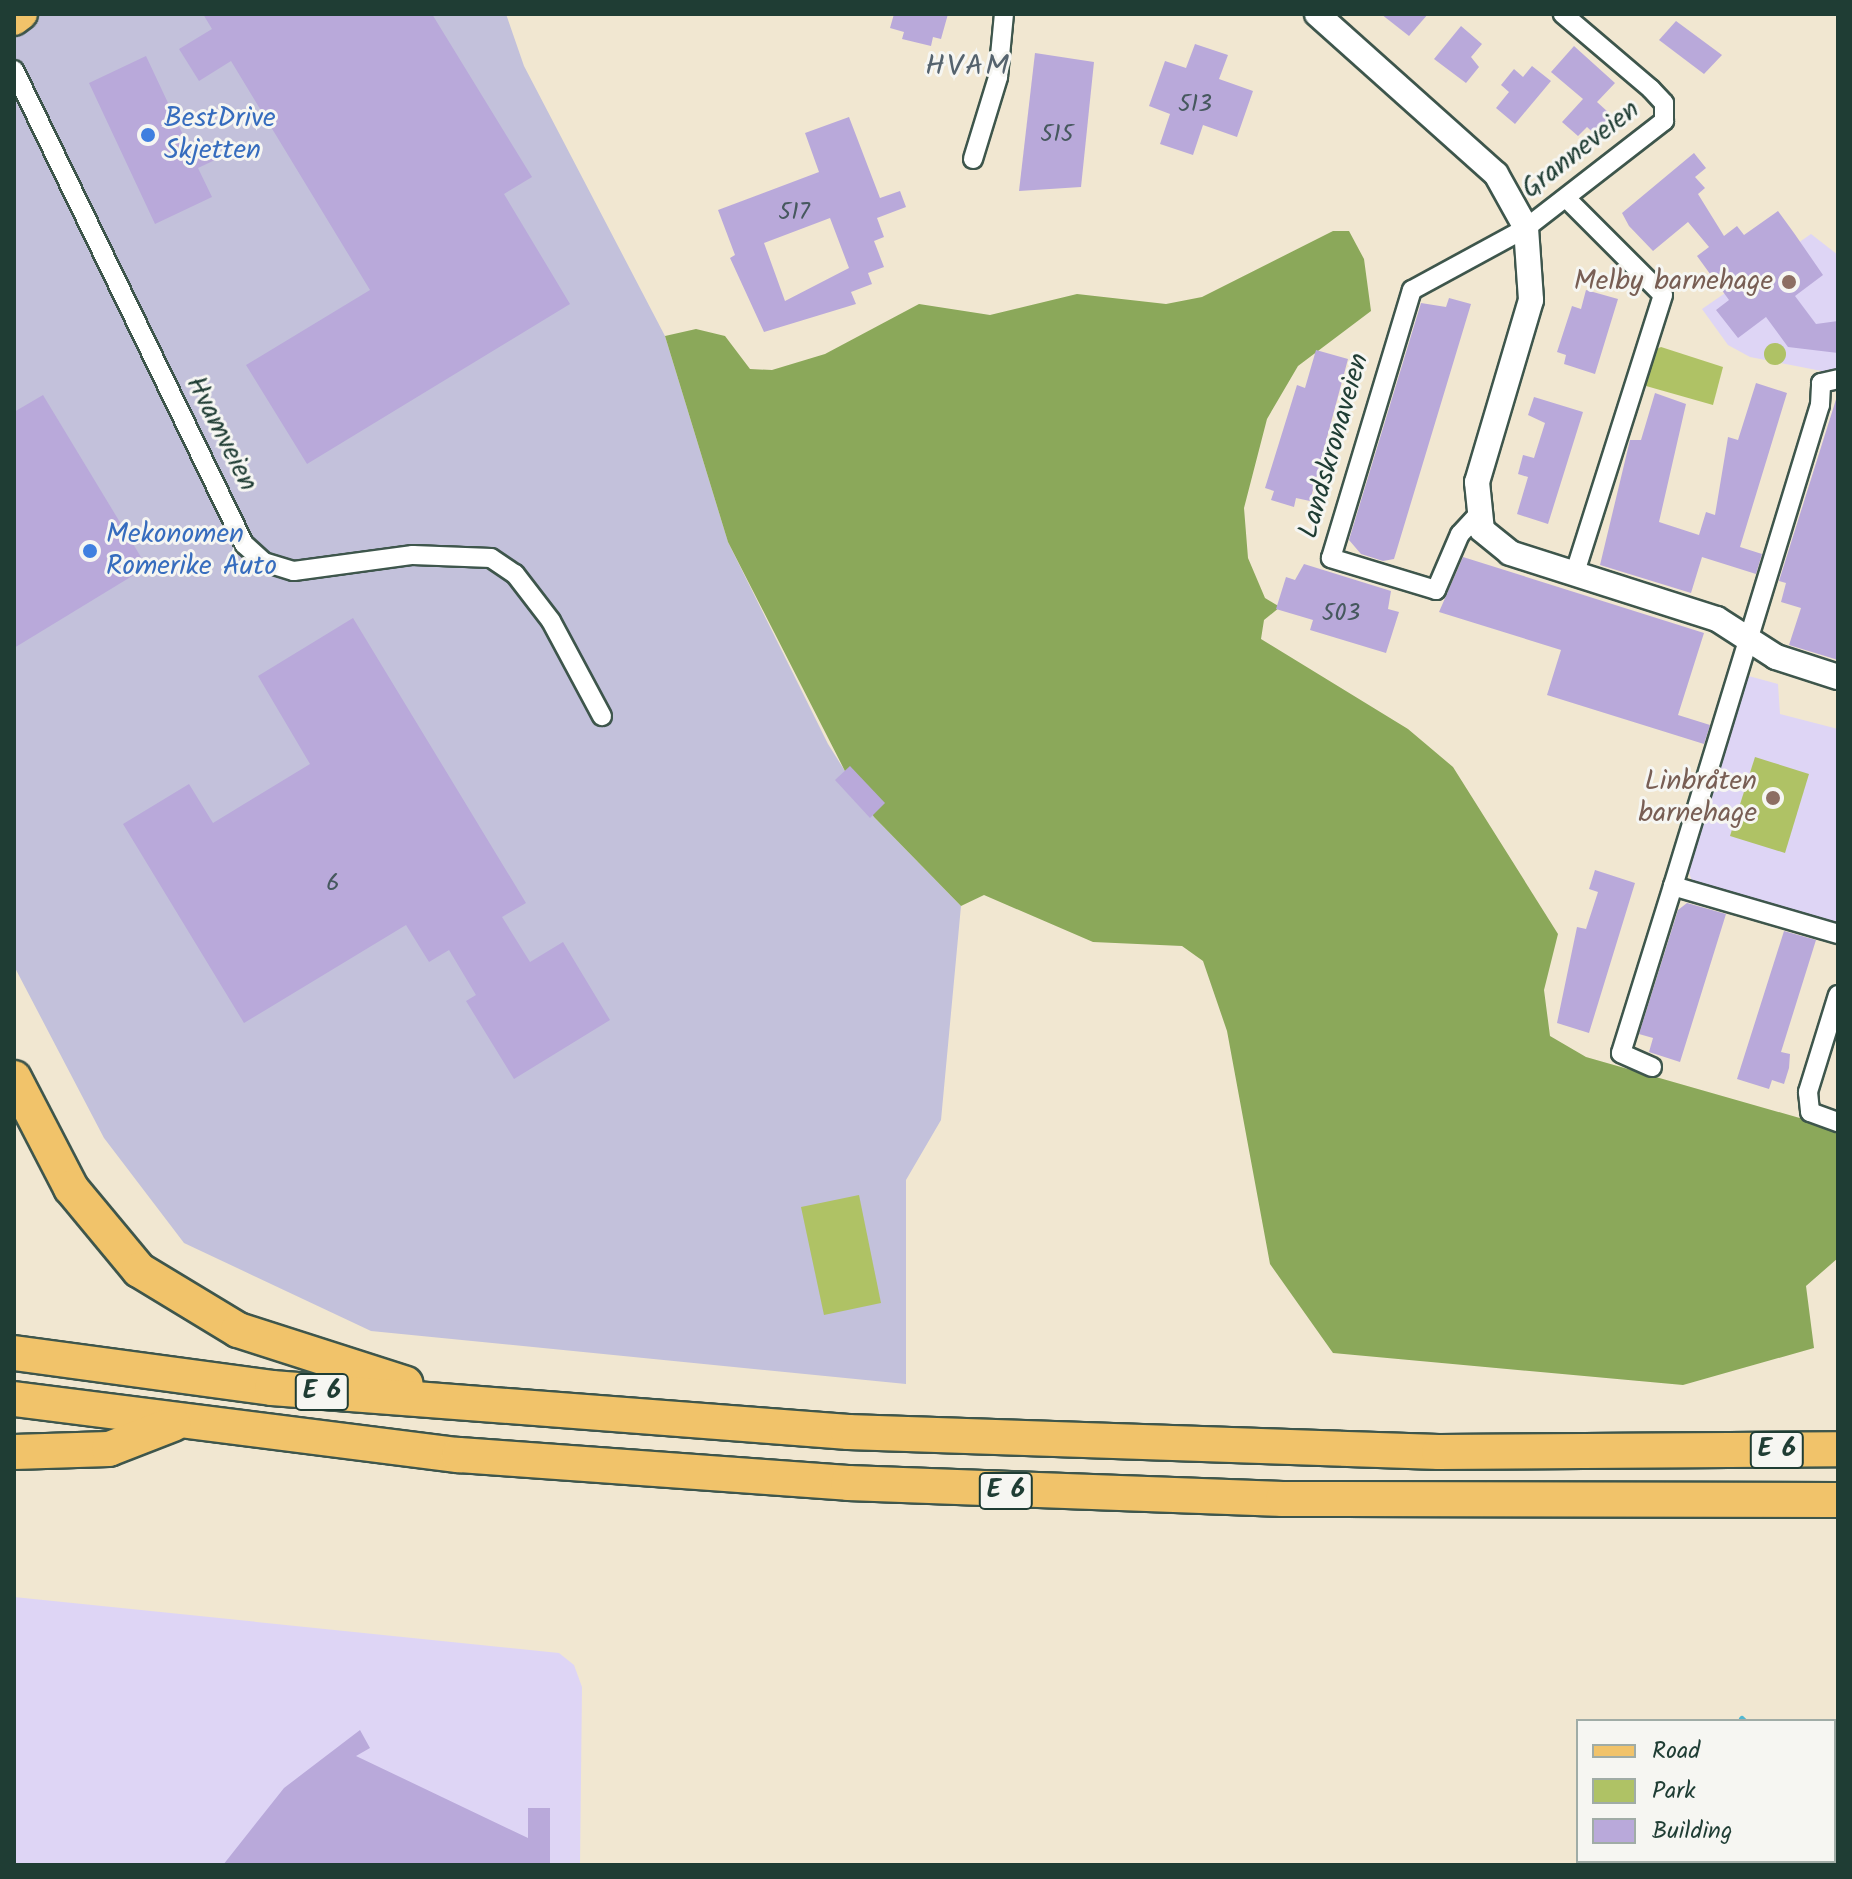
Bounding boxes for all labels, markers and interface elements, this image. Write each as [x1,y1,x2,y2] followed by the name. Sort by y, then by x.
[925,49,1011,85] district label: HVAM
[1178,91,1212,119] house number: 513
[1515,93,1647,207] street label: Granneveien
[164,102,276,168] place label: BestDrive Skjetten
[1040,121,1074,149] house number: 515
[139,126,157,144] marker: BestDrive Skjetten
[778,199,810,227] house number: 517
[1574,265,1773,299] place label: Melby barnehage
[1780,273,1798,291] marker: Melby barnehage
[1293,350,1377,542] street label: Landskronaveien
[178,371,264,497] street label: Hvamveien
[106,518,277,584] place label: Mekonomen Romerike Auto
[81,542,99,560] marker: Mekonomen Romerike Auto
[1322,600,1360,628] house number: 503
[1638,765,1757,831] place label: Linbråten barnehage
[1764,789,1782,807] marker: Linbråten barnehage
[326,870,340,898] house number: 6
[294,1370,350,1414] road number: E 6
[1749,1428,1805,1472] road number: E 6
[978,1469,1034,1513] road number: E 6
[1576,1719,1836,1863] legend
[1652,1732,1700,1771] text: Road
[1652,1772,1696,1811] text: Park
[1652,1812,1732,1851] text: Building

